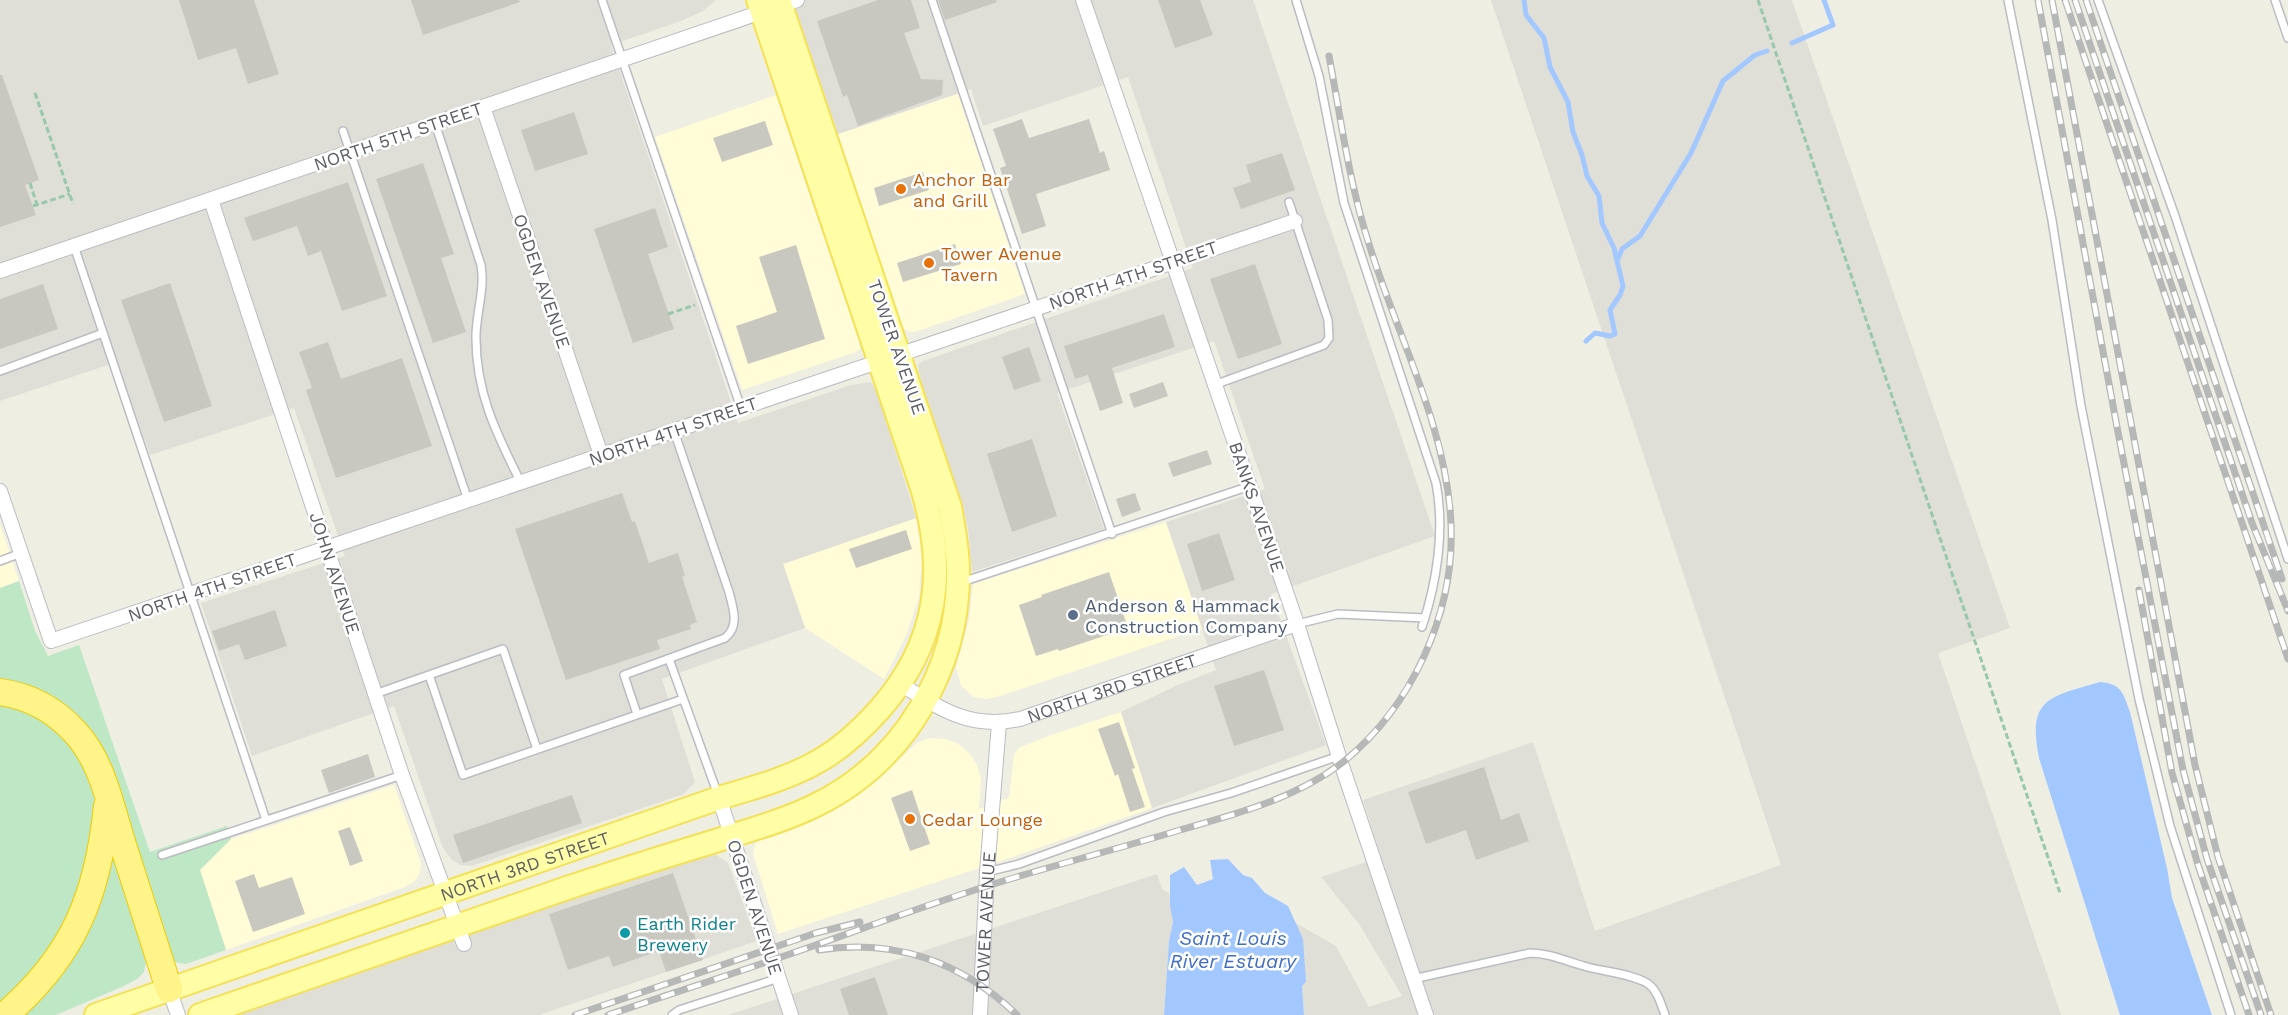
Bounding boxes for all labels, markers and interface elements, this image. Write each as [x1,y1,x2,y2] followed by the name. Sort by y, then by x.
[311,97,485,175] street label: NORTH 5TH STREET
[913,169,1010,211] place label: Anchor Bar and Grill
[894,182,908,196] marker: Anchor Bar and Grill
[509,211,575,351] street label: OGDEN AVENUE
[1046,236,1220,314] street label: NORTH 4TH STREET
[941,243,1062,285] place label: Tower Avenue Tavern
[922,256,936,270] marker: Tower Avenue Tavern
[864,277,930,417] street label: TOWER AVENUE
[586,392,760,470] street label: NORTH 4TH STREET
[1225,439,1289,575] street label: BANKS AVENUE
[305,509,365,637] street label: JOHN AVENUE
[125,548,299,626] street label: NORTH 4TH STREET
[1085,595,1288,637] place label: Anderson & Hammack Construction Company
[1066,608,1080,622] marker: Anderson & Hammack Construction Company
[1024,649,1199,726] street label: NORTH 3RD STREET
[922,809,1043,830] place label: Cedar Lounge
[903,812,917,826] marker: Cedar Lounge
[437,826,612,905] street label: NORTH 3RD STREET
[723,837,787,977] street label: OGDEN AVENUE
[971,851,999,993] street label: TOWER AVENUE
[637,913,736,955] place label: Earth Rider Brewery
[618,926,632,940] marker: Earth Rider Brewery
[1170,926,1298,973] water label: Saint Louis River Estuary

